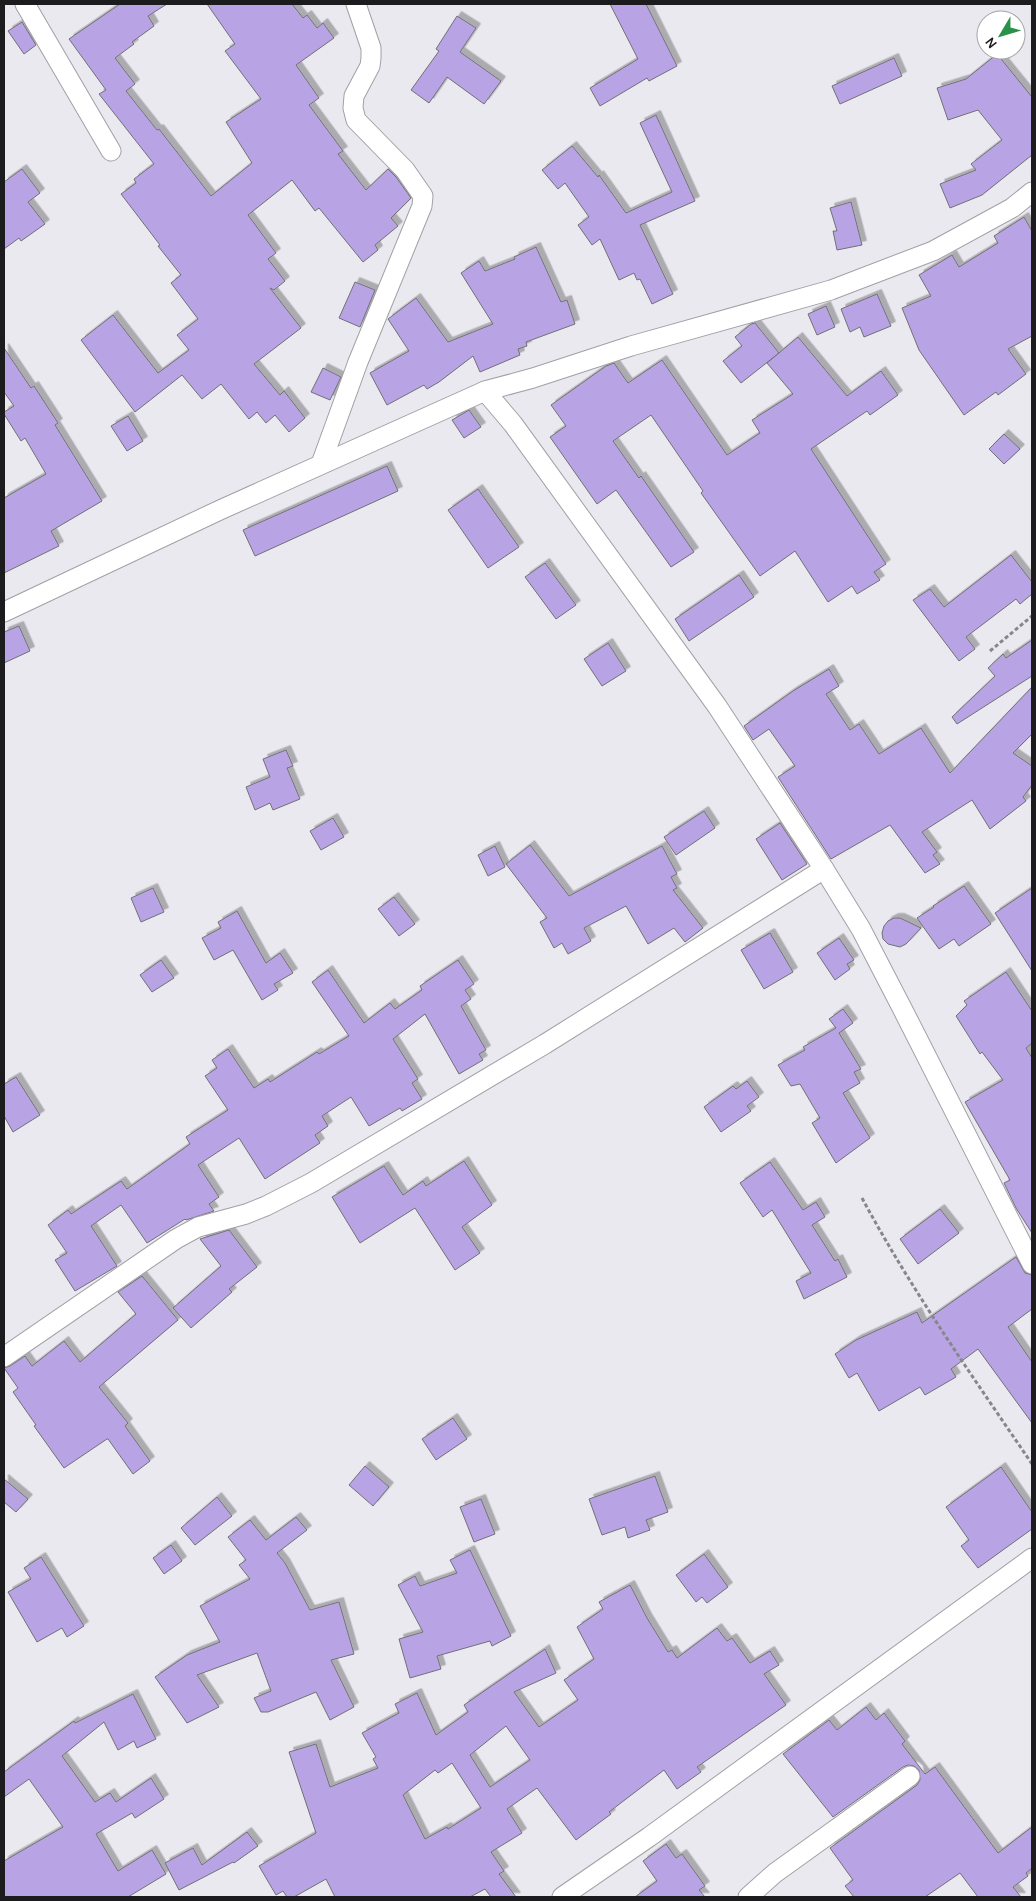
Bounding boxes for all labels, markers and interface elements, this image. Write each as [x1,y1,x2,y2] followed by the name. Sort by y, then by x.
[976,10,1026,60] north arrow
[981,34,1001,52] text: N

